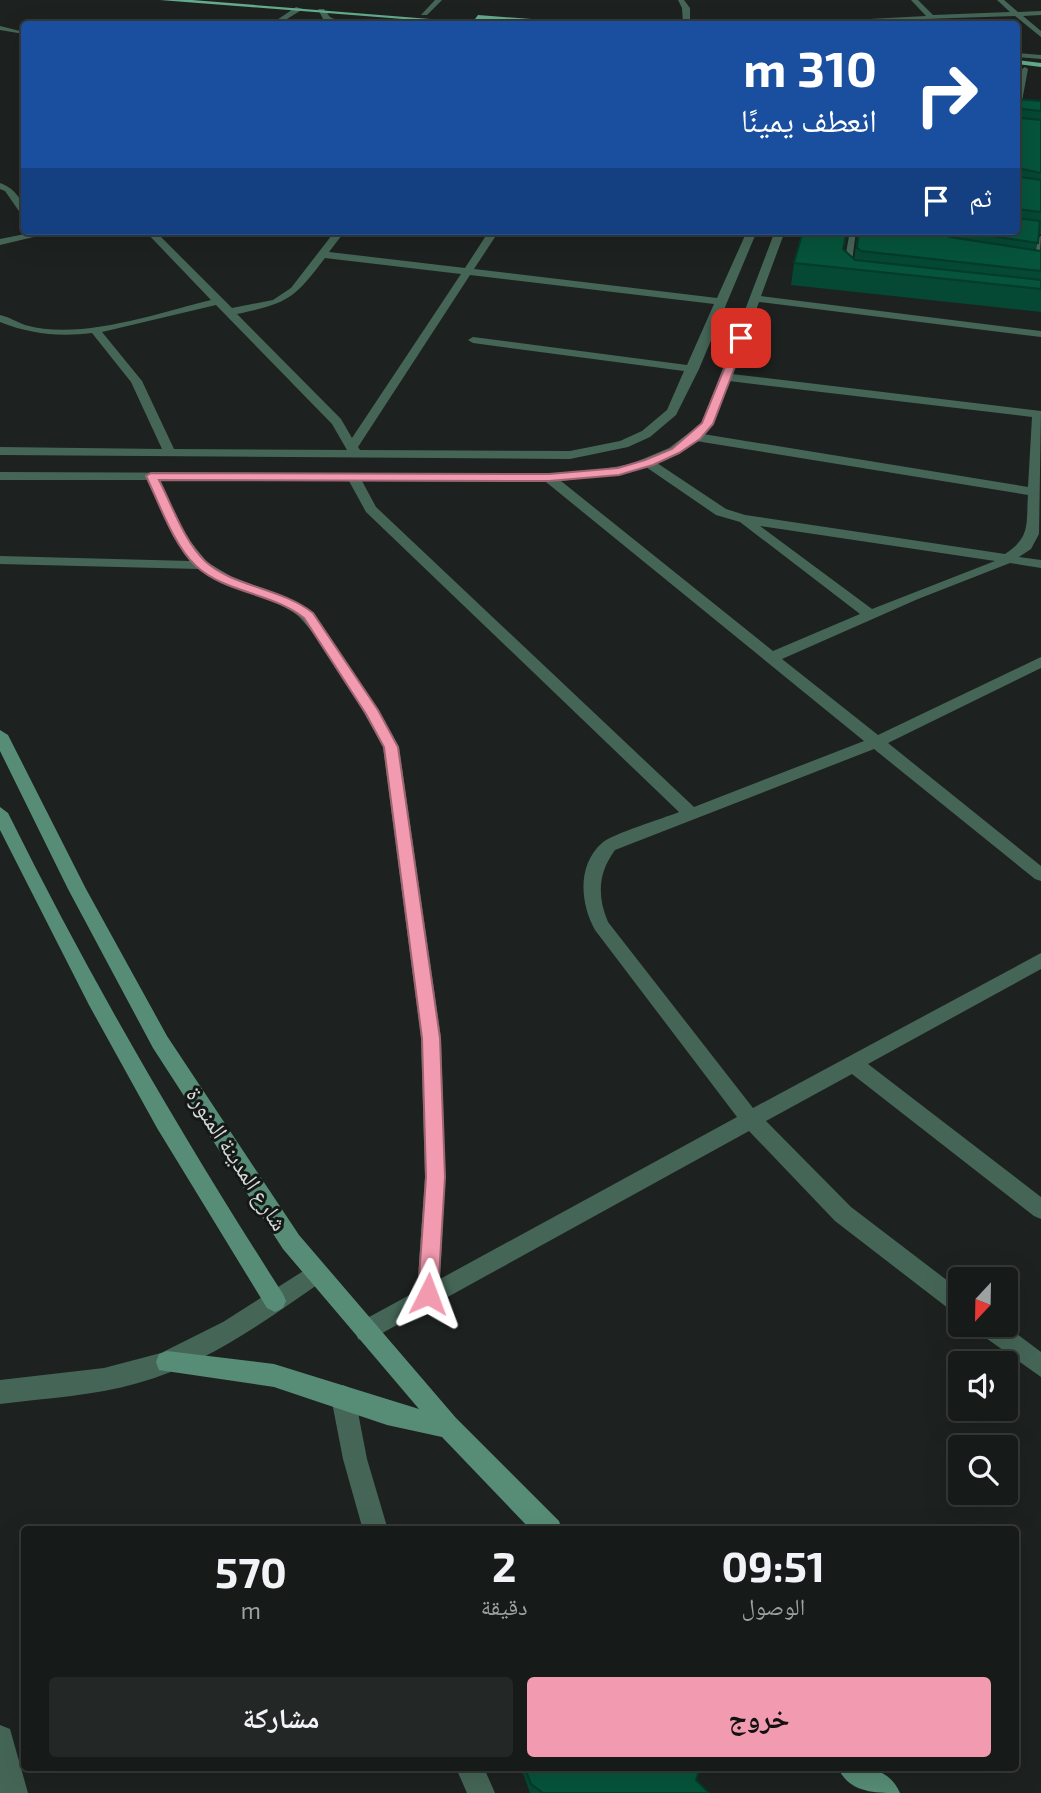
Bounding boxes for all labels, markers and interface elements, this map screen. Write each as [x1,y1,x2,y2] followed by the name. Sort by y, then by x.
[743,38,877,97] text: 310 m
[901,49,992,140] icon: right
[741,100,877,138] text: انعطف يمينًا
[969,181,992,212] text: ثم
[917,182,955,220] icon: arrive
[711,308,771,368] pin
[722,319,760,357] icon: arrive
[179,1082,295,1236] street label: شارع المدينة المنورة
[391,1257,465,1331] position arrow
[948,1267,1018,1337] north arrow
[948,1267,1018,1505] map controls
[948,1351,1018,1421] button: sound
[948,1435,1018,1505] button: search
[492,1540,516,1590] text: 2
[722,1540,825,1590] text: 09:51
[215,1546,287,1596] text: 570
[481,1592,528,1620] text: دقيقة
[741,1592,805,1620] text: الوصول
[241,1596,261,1624] text: m
[49,1677,513,1757] button: مشاركة
[527,1677,991,1757] button: خروج

